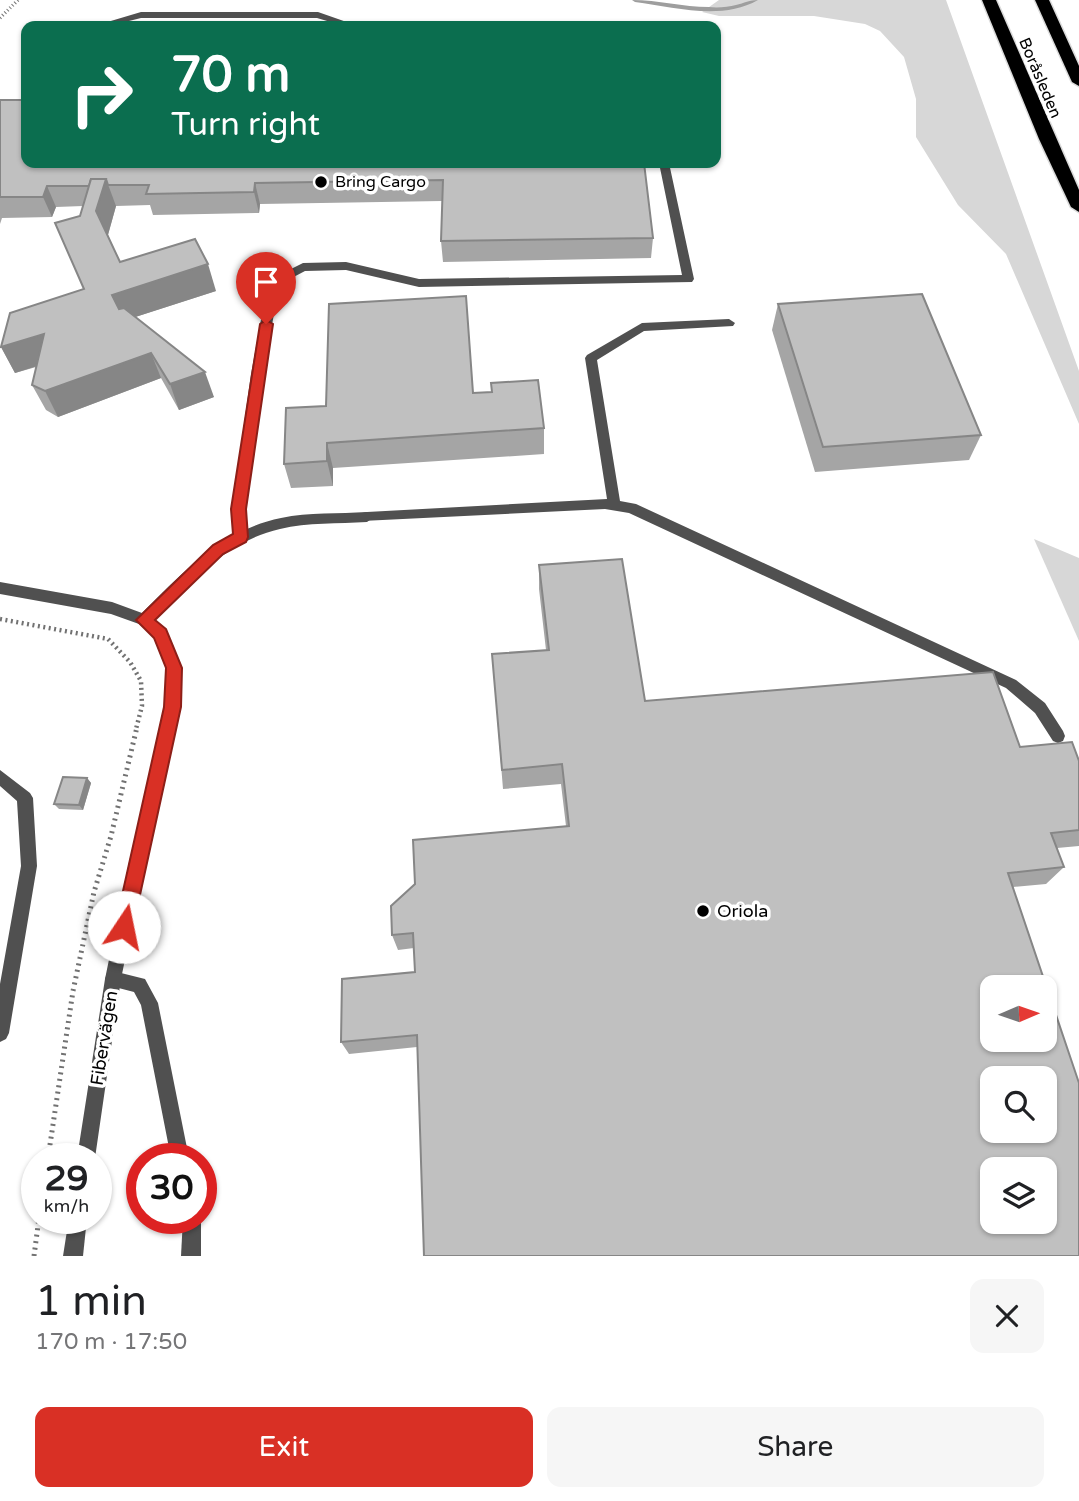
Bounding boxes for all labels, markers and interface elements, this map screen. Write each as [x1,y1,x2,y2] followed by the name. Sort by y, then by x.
[1014,35,1066,121] street label: Boråsleden
[171,46,290,105] text: 70 m
[56,49,147,140] icon: right
[171,106,320,144] text: Turn right
[335,172,426,192] place label: Bring Cargo
[313,174,329,190] marker: Bring Cargo
[236,252,296,324] pin
[247,263,285,301] icon: arrive
[87,890,161,964] position arrow
[717,900,768,922] place label: Oriola
[695,903,711,919] marker: Oriola
[980,975,1057,1052] north arrow
[980,975,1057,1234] map controls
[86,989,122,1087] street label: Fibervägen
[980,1066,1057,1143] button: search
[126,1143,217,1234] speed limit sign: 30
[980,1157,1057,1234] button: layers
[45,1158,88,1200] text: 29
[44,1195,89,1217] text: km/h
[35,1276,147,1327] text: 1 min
[970,1279,1044,1353] button: close
[35,1328,187,1356] text: 170 m · 17:50
[35,1407,533,1487] button: Exit
[547,1407,1044,1487] button: Share

